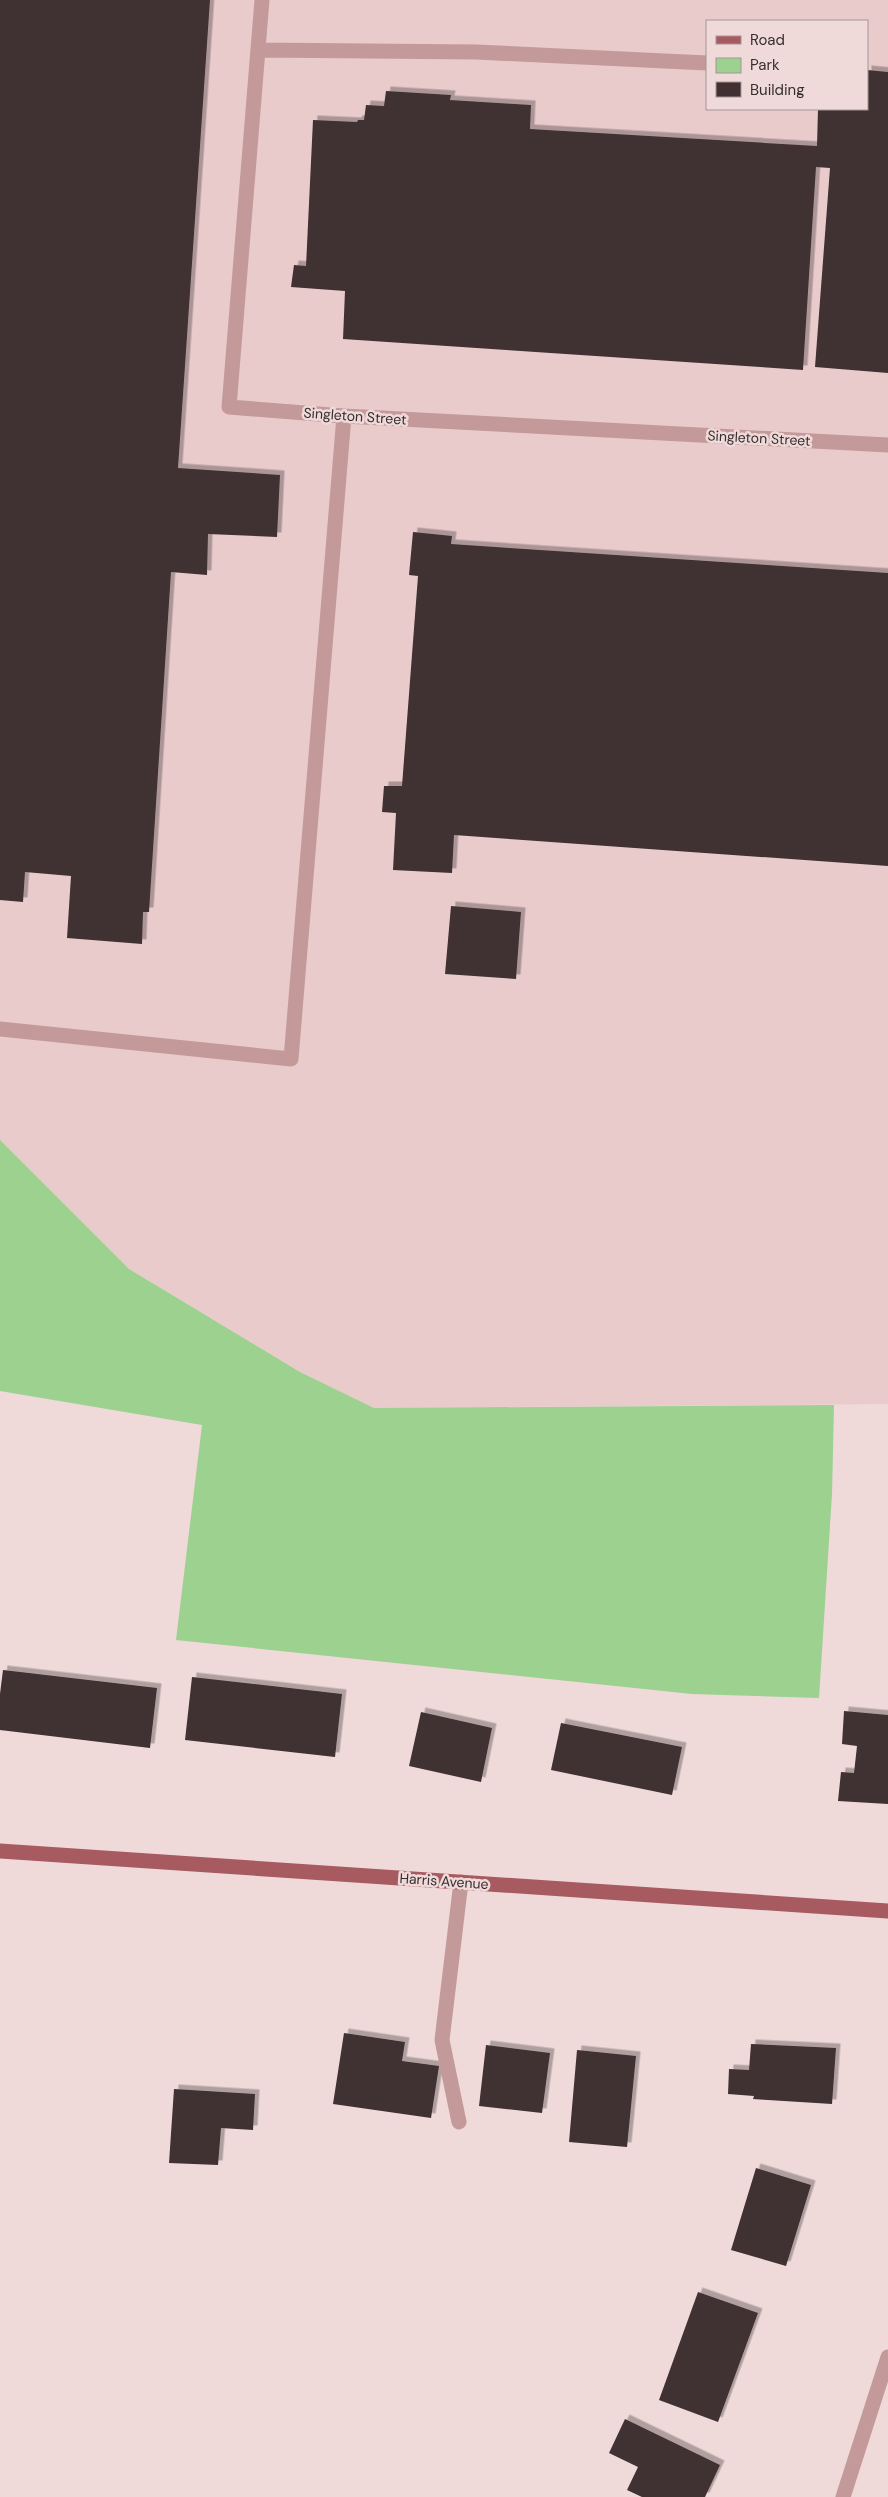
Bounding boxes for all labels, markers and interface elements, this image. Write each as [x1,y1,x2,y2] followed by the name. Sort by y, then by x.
[706,20,868,110] legend
[750,30,785,50] text: Road
[750,55,780,75] text: Park
[750,80,805,100] text: Building
[303,403,407,429] street label: Singleton Street
[707,426,811,450] street label: Singleton Street
[399,1869,489,1893] street label: Harris Avenue

